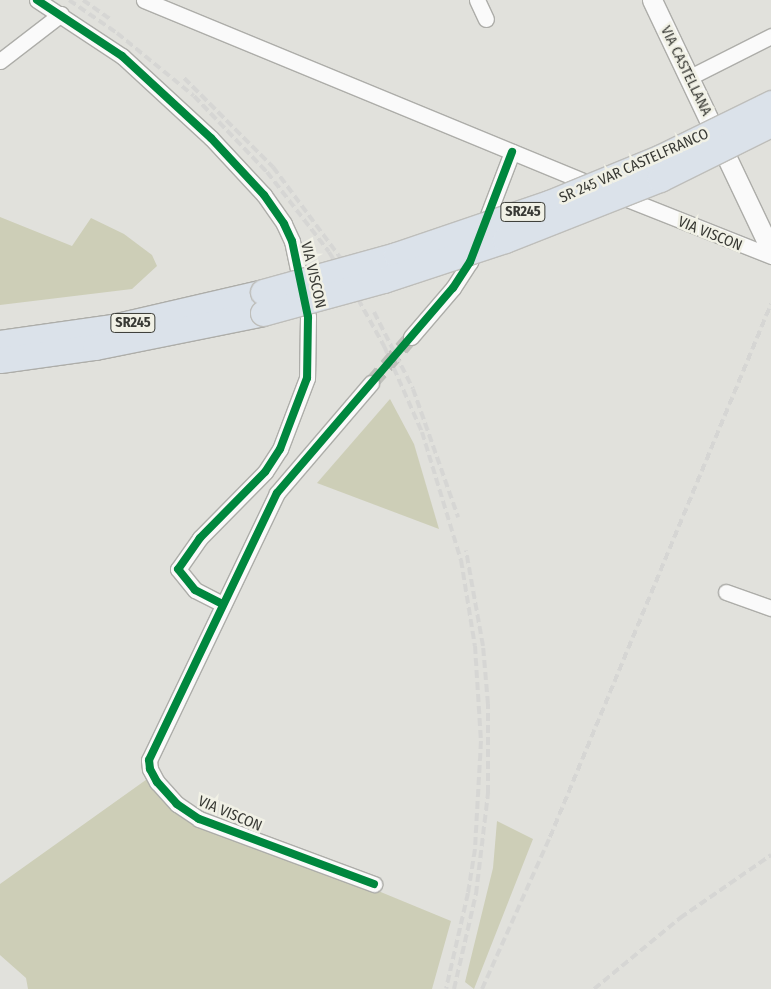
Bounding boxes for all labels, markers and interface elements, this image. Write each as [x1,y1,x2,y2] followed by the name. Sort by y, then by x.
[656,23,716,119] street label: VIA CASTELLANA
[556,125,712,207] street label: SR 245 VAR CASTELFRANCO
[499,200,547,223] road number: SR245
[675,213,745,255] street label: VIA VISCON
[297,240,329,310] street label: VIA VISCON
[109,312,157,334] road number: SR245
[195,792,265,836] street label: VIA VISCON

